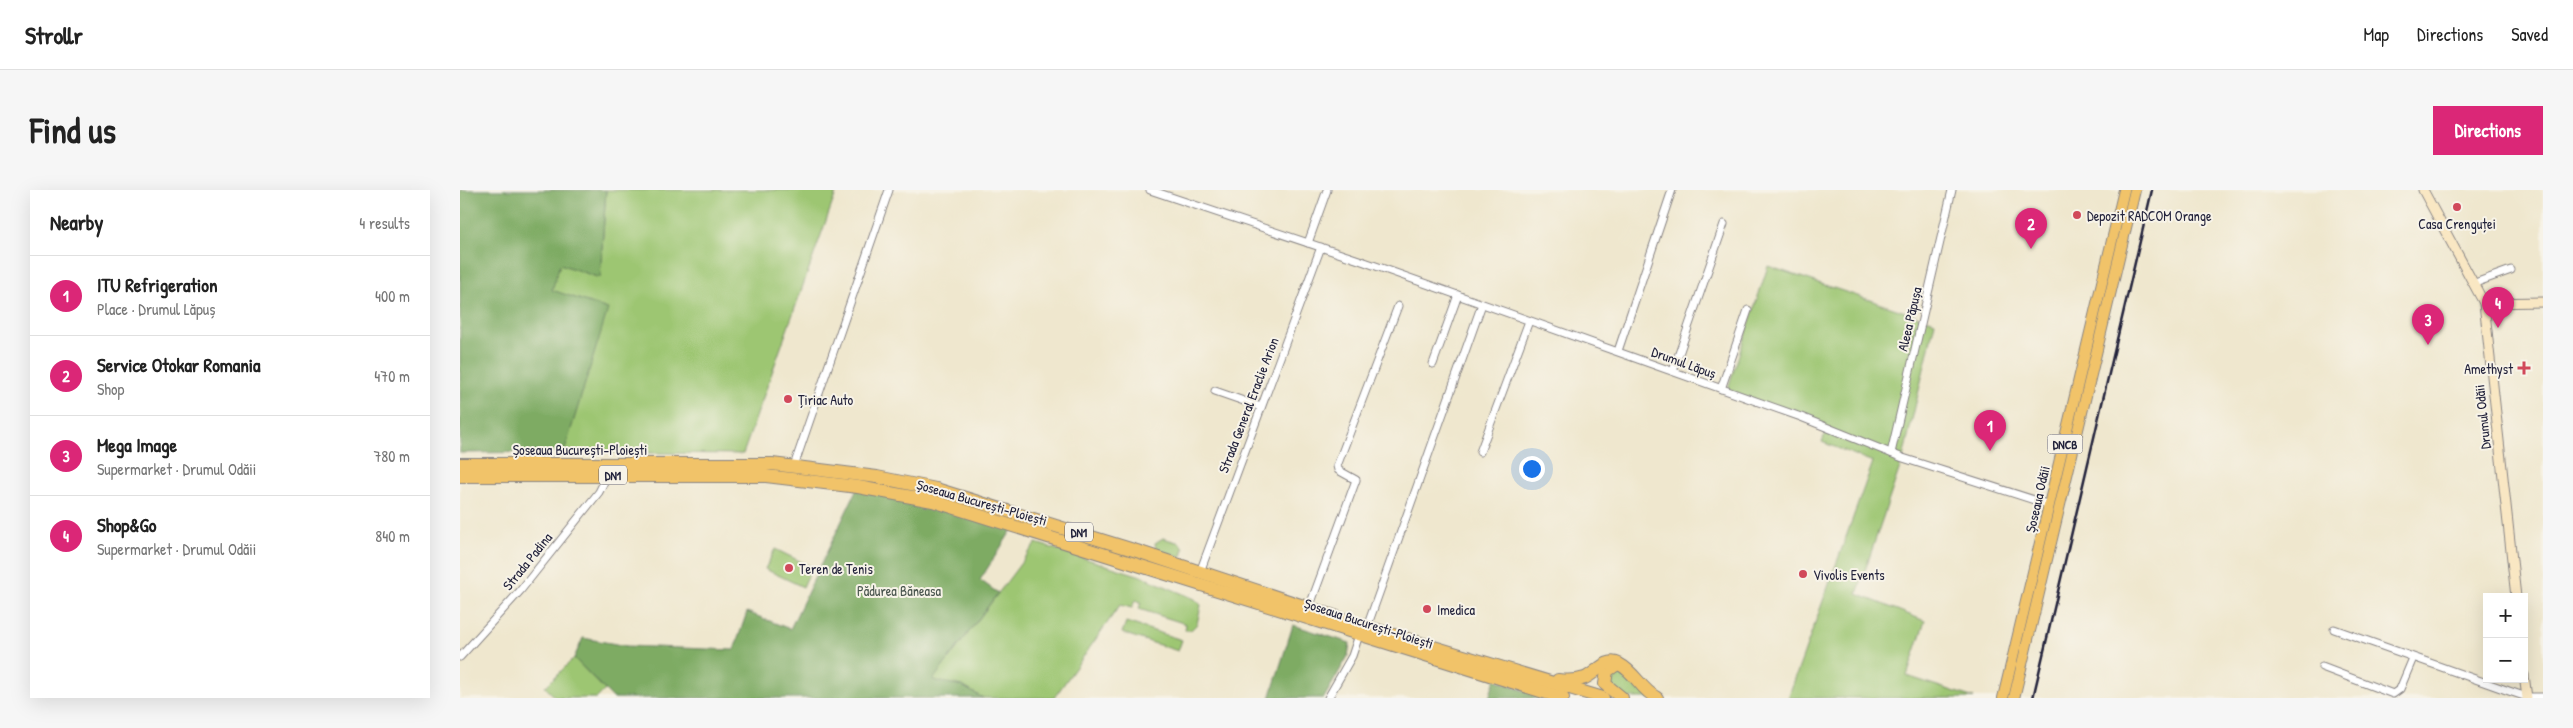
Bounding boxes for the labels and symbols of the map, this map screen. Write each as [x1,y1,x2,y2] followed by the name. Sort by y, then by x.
[2451,201,2463,213] marker: Casa Crenguței
[2087,206,2212,226] place label: Depozit RADCOM Orange
[2015,208,2047,249] pin: 2
[2071,209,2083,221] marker: Depozit RADCOM Orange
[2418,214,2496,234] place label: Casa Crenguței
[1892,285,1927,353] street label: Aleea Păpușa
[2482,287,2514,328] pin: 4
[2412,304,2444,345] pin: 3
[1213,334,1283,476] street label: Strada General Eraclie Arion
[1649,342,1719,383] street label: Drumul Lăpuș
[2464,359,2513,379] place label: Amethyst
[2517,361,2531,375] marker: Amethyst
[2469,384,2495,450] street label: Drumul Odăii
[798,390,854,409] place label: Țiriac Auto
[782,393,794,405] marker: Țiriac Auto
[1974,410,2006,451] pin: 1
[2048,434,2082,454] road number: DNCB
[513,440,647,459] street label: Șoseaua București-Ploiești
[1519,456,1545,482] your location
[2020,464,2054,534] street label: Șoseaua Odăii
[599,466,627,484] road number: DN1
[915,474,1049,530] street label: Șoseaua București-Ploiești
[1065,522,1093,542] road number: DN1
[498,528,556,594] street label: Strada Padina
[799,559,873,578] place label: Teren de Tenis
[783,562,795,574] marker: Teren de Tenis
[1813,565,1885,584] place label: Vivolis Events
[1797,568,1809,580] marker: Vivolis Events
[857,581,941,600] park label: Pădurea Băneasa
[1302,593,1436,653] street label: Șoseaua București-Ploiești
[1437,600,1475,619] place label: Imedica
[1421,603,1433,615] marker: Imedica

